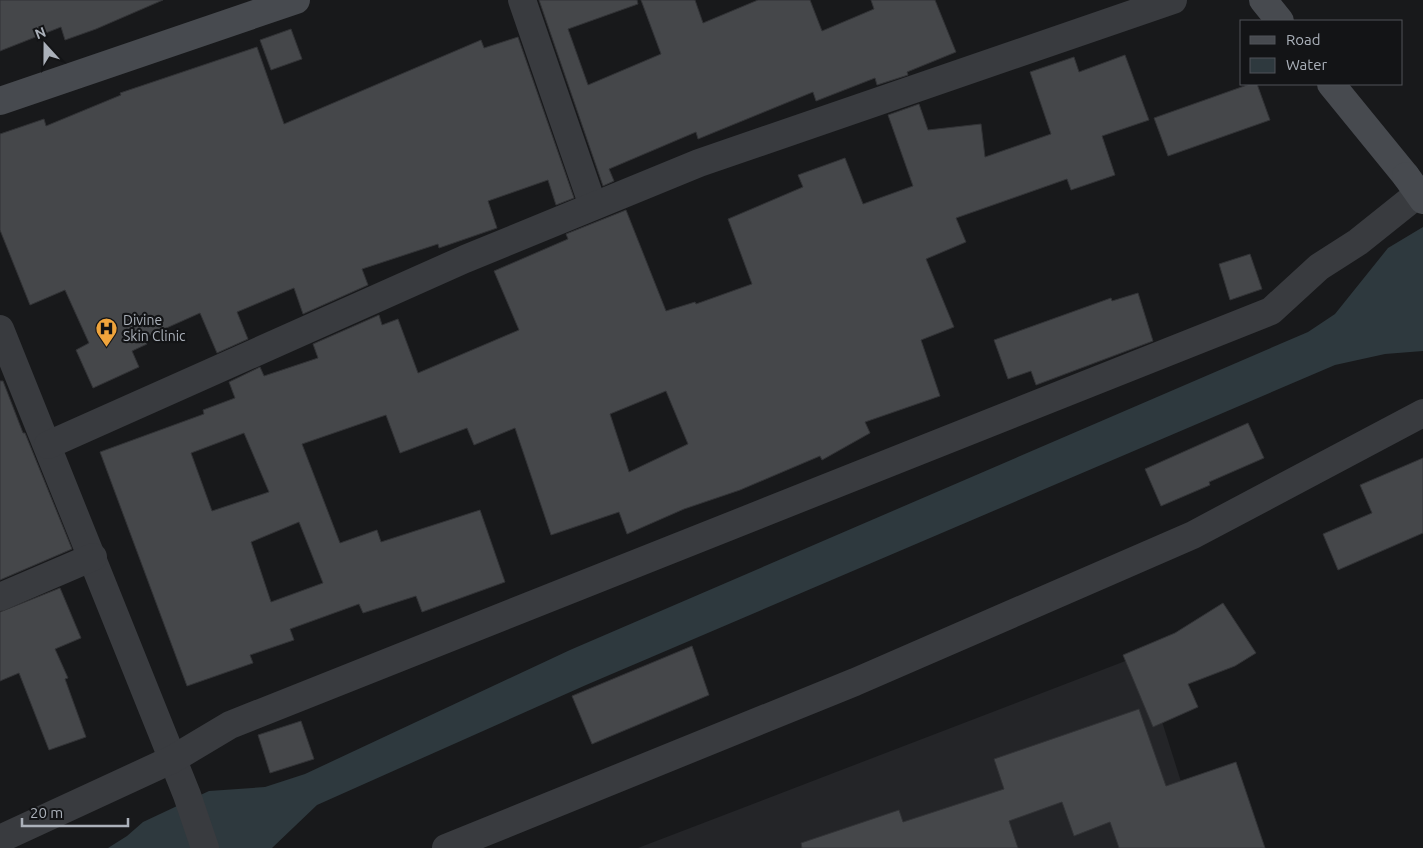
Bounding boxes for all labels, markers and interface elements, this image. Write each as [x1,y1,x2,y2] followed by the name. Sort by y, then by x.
[20,20,70,70] north arrow
[1240,20,1403,85] legend
[33,24,48,42] text: N
[1286,31,1321,48] text: Road
[1286,56,1327,73] text: Water
[123,312,186,344] place label: Divine Skin Clinic
[95,316,119,347] hospital icon: Divine Skin Clinic
[22,796,129,828] scale bar
[30,804,63,821] text: 20 m

